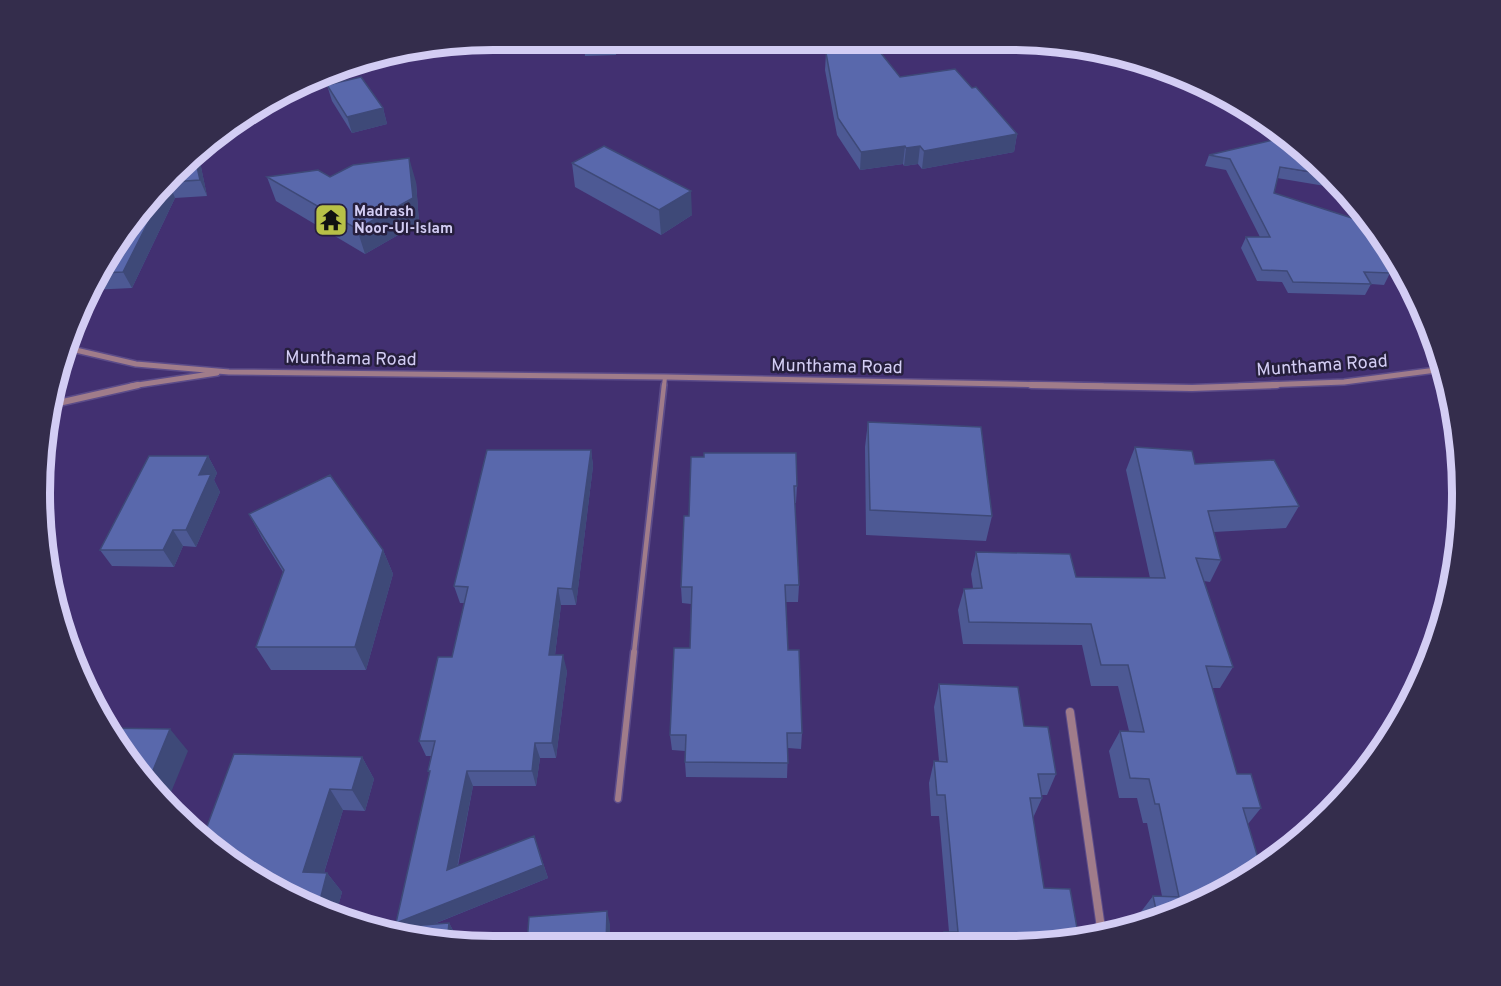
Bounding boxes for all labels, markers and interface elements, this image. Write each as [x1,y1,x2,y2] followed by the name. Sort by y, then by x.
[313,202,349,238] temple icon: Madrash Noor-Ul-Islam
[354,203,453,239] place label: Madrash Noor-Ul-Islam
[285,347,417,372] street label: Munthama Road
[1256,350,1389,383] street label: Munthama Road
[771,355,903,380] street label: Munthama Road

